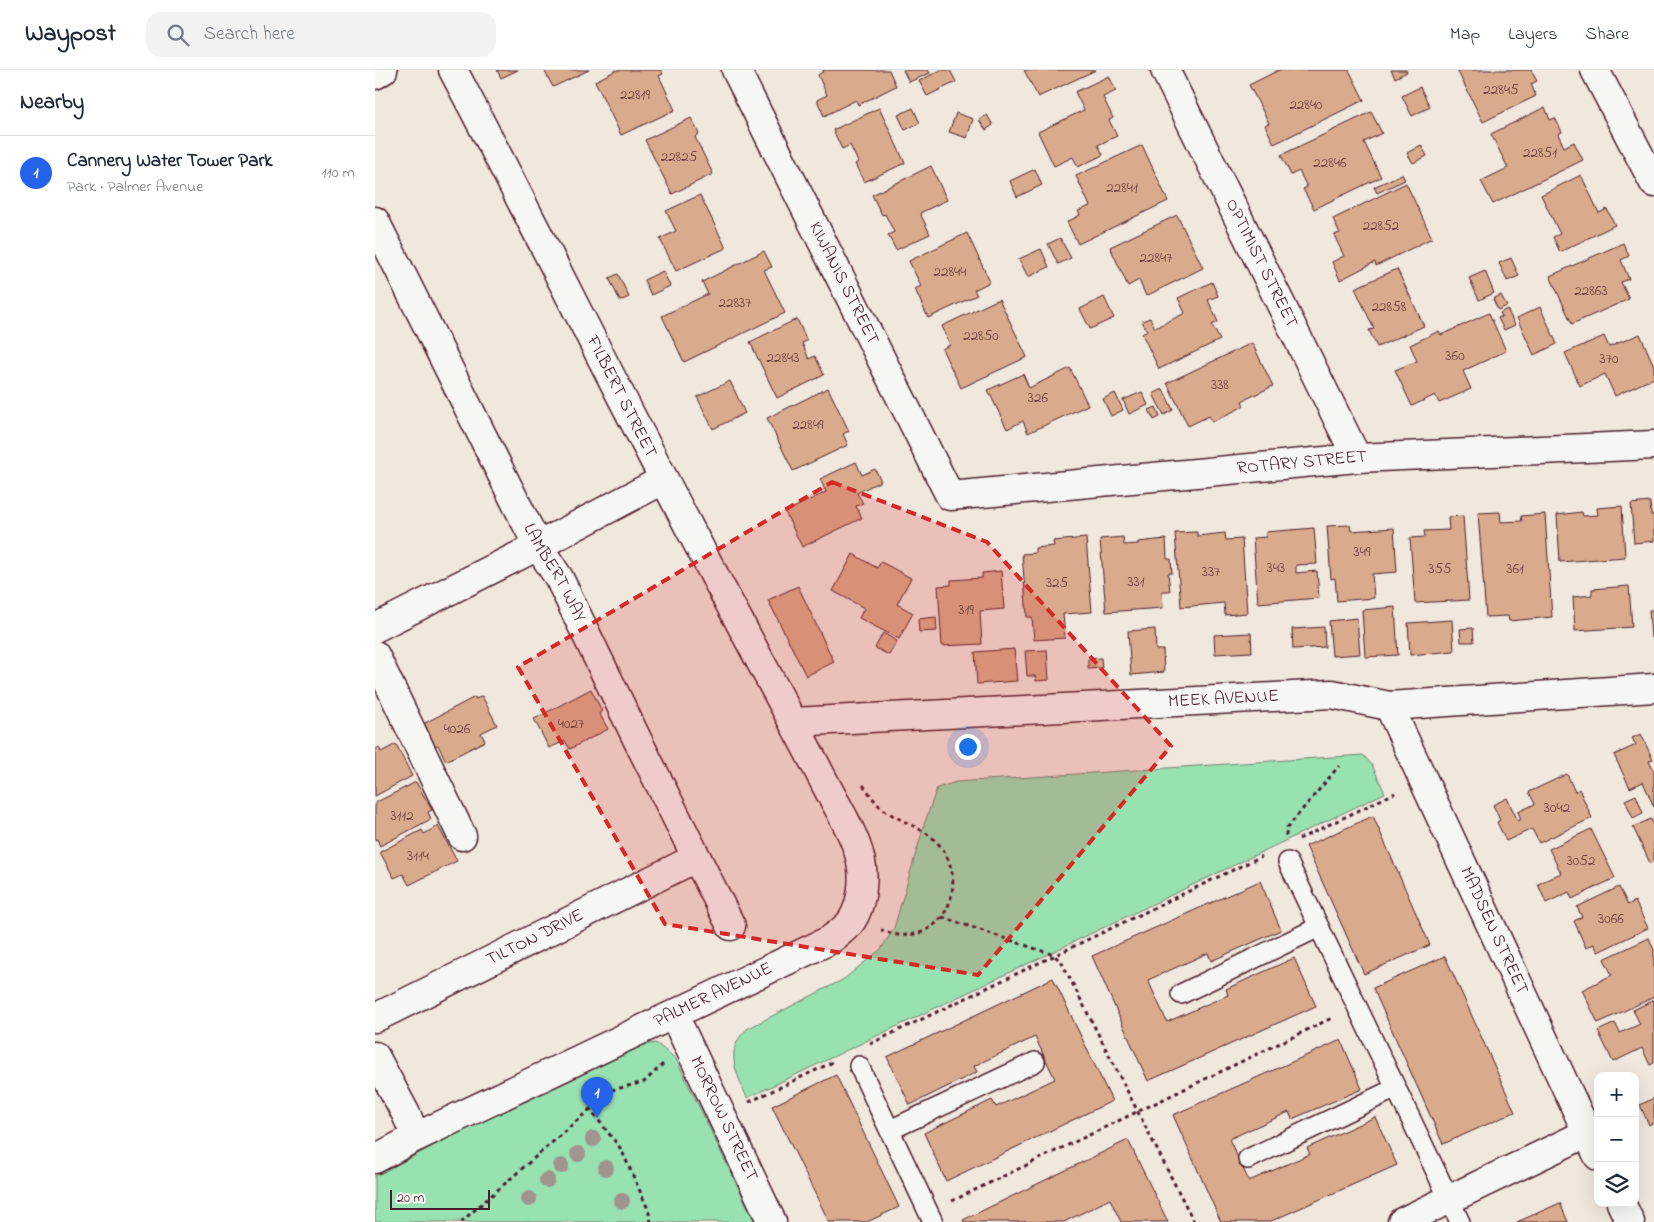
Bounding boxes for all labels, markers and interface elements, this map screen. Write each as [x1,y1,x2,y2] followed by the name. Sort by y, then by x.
[146,12,496,57] search box
[25,17,116,52] text: Waypost
[164,21,192,49] icon: search
[204,21,295,48] text: Search here
[1450,22,1480,48] text: Map
[1508,22,1558,48] text: Layers
[1586,22,1629,48] text: Share
[1483,79,1519,101] house number: 22845
[620,84,650,106] house number: 22819
[20,88,84,118] text: Nearby
[1289,94,1323,116] house number: 22840
[1523,142,1557,164] house number: 22851
[661,146,698,168] house number: 22825
[67,148,273,175] text: Cannery Water Tower Park
[1313,152,1347,174] house number: 22846
[33,161,39,185] text: 1
[321,161,355,185] text: 110 m
[67,175,203,199] text: Park · Palmer Avenue
[1106,177,1138,199] house number: 22841
[1218,194,1304,333] street label: OPTIMIST STREET
[1363,215,1400,237] house number: 22852
[801,218,885,349] street label: KIWANIS STREET
[1140,247,1172,269] house number: 22847
[934,261,966,283] house number: 22844
[1574,280,1608,302] house number: 22863
[719,292,751,314] house number: 22837
[1372,296,1407,318] house number: 22858
[963,325,999,347] house number: 22850
[578,330,663,463] street label: FILBERT STREET
[1445,345,1465,367] house number: 360
[767,347,799,369] house number: 22843
[1600,348,1619,370] house number: 370
[1211,374,1229,396] house number: 338
[1028,387,1049,409] house number: 326
[792,414,824,436] house number: 22849
[1236,445,1367,482] street label: ROTARY STREET
[516,519,592,628] street label: LAMBERT WAY
[1354,541,1371,563] house number: 349
[1267,557,1285,579] house number: 343
[1428,558,1452,580] house number: 355
[1506,558,1524,580] house number: 361
[1202,561,1220,583] house number: 337
[1127,571,1145,593] house number: 331
[1046,572,1069,594] house number: 325
[958,599,974,621] house number: 319
[1167,684,1280,716] street label: MEEK AVENUE
[558,713,584,735] house number: 4027
[444,718,471,740] house number: 4026
[955,734,981,760] your location
[1544,797,1571,819] house number: 3042
[390,805,414,827] house number: 3112
[407,845,429,867] house number: 3114
[1567,850,1596,872] house number: 3052
[1453,863,1534,999] street label: MADSEN STREET
[482,903,588,973] street label: TILTON DRIVE
[1598,908,1624,930] house number: 3066
[650,956,777,1035] street label: PALMER AVENUE
[682,1052,764,1186] street label: MORROW STREET
[1594,1072,1639,1207] map controls
[1594,1072,1639,1117] button: +
[581,1077,613,1118] pin: 1
[1594,1117,1639,1162] button: −
[1594,1162,1639,1207] button: layers
[390,1187,490,1210] scale bar
[397,1188,424,1209] text: 20 m

